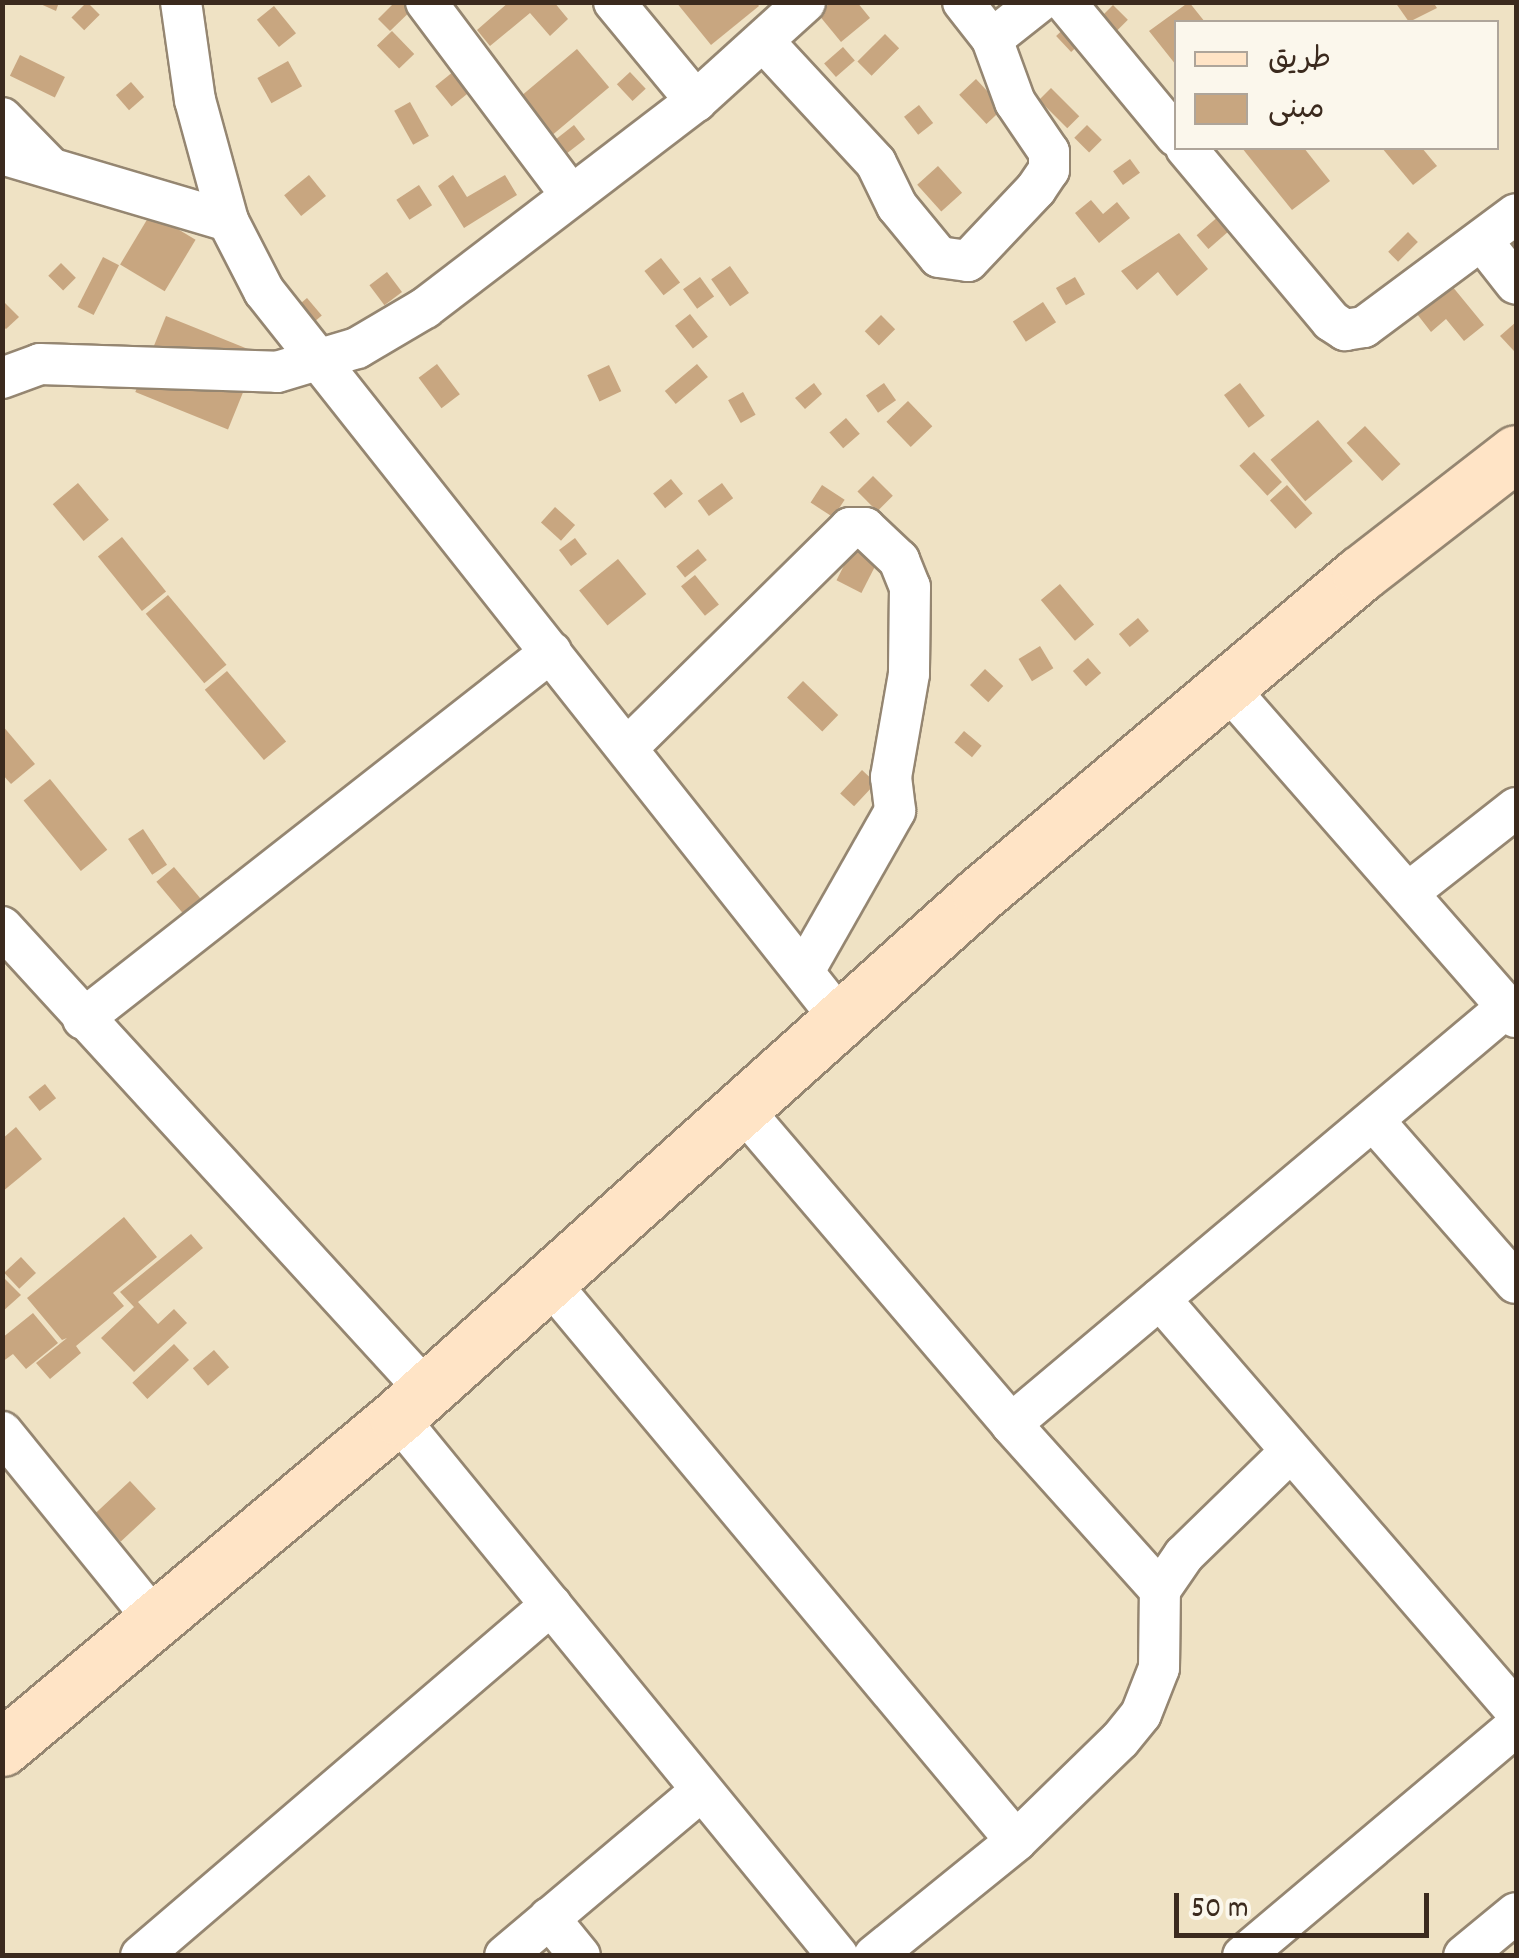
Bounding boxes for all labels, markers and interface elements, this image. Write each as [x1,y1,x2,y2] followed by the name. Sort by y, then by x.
[1174,20,1499,150] legend
[1268,40,1331,83] text: طريق
[1268,90,1324,133] text: مبنى
[1179,1873,1434,1935] scale bar
[1191,1889,1249,1932] text: 50 m

